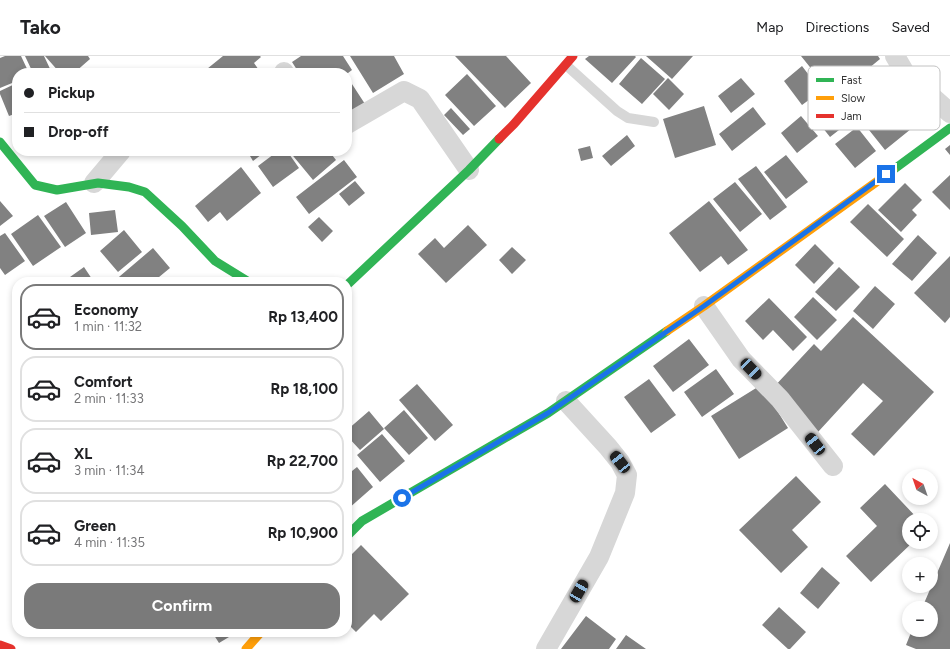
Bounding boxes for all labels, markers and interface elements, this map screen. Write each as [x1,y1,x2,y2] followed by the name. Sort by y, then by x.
[20,16,61,39] text: Tako
[756,19,784,36] text: Map
[806,19,869,36] text: Directions
[891,19,930,36] text: Saved
[808,66,940,130] legend
[841,74,862,87] text: Fast
[48,84,95,102] text: Pickup
[841,92,865,105] text: Slow
[841,110,862,123] text: Jam
[48,123,109,141] text: Drop-off
[877,165,895,183] route end
[26,299,62,335] icon: car
[74,301,139,319] text: Economy
[268,308,338,326] text: Rp 13,400
[74,319,142,334] text: 1 min · 11:32
[738,356,764,382] car
[26,371,62,407] icon: car
[74,373,133,391] text: Comfort
[271,380,338,398] text: Rp 18,100
[74,391,144,406] text: 2 min · 11:33
[803,431,827,457] car
[26,443,62,479] icon: car
[74,445,92,463] text: XL
[608,449,632,475] car
[267,452,338,470] text: Rp 22,700
[74,463,145,478] text: 3 min · 11:34
[902,469,938,505] north arrow
[902,469,938,637] map controls
[393,489,411,507] route start
[902,513,938,549] button: locate
[26,515,62,551] icon: car
[74,517,116,535] text: Green
[268,524,338,542] text: Rp 10,900
[74,535,145,550] text: 4 min · 11:35
[902,557,938,593] button: +
[568,578,590,604] car
[24,583,340,629] button: Confirm
[902,601,938,637] button: −

